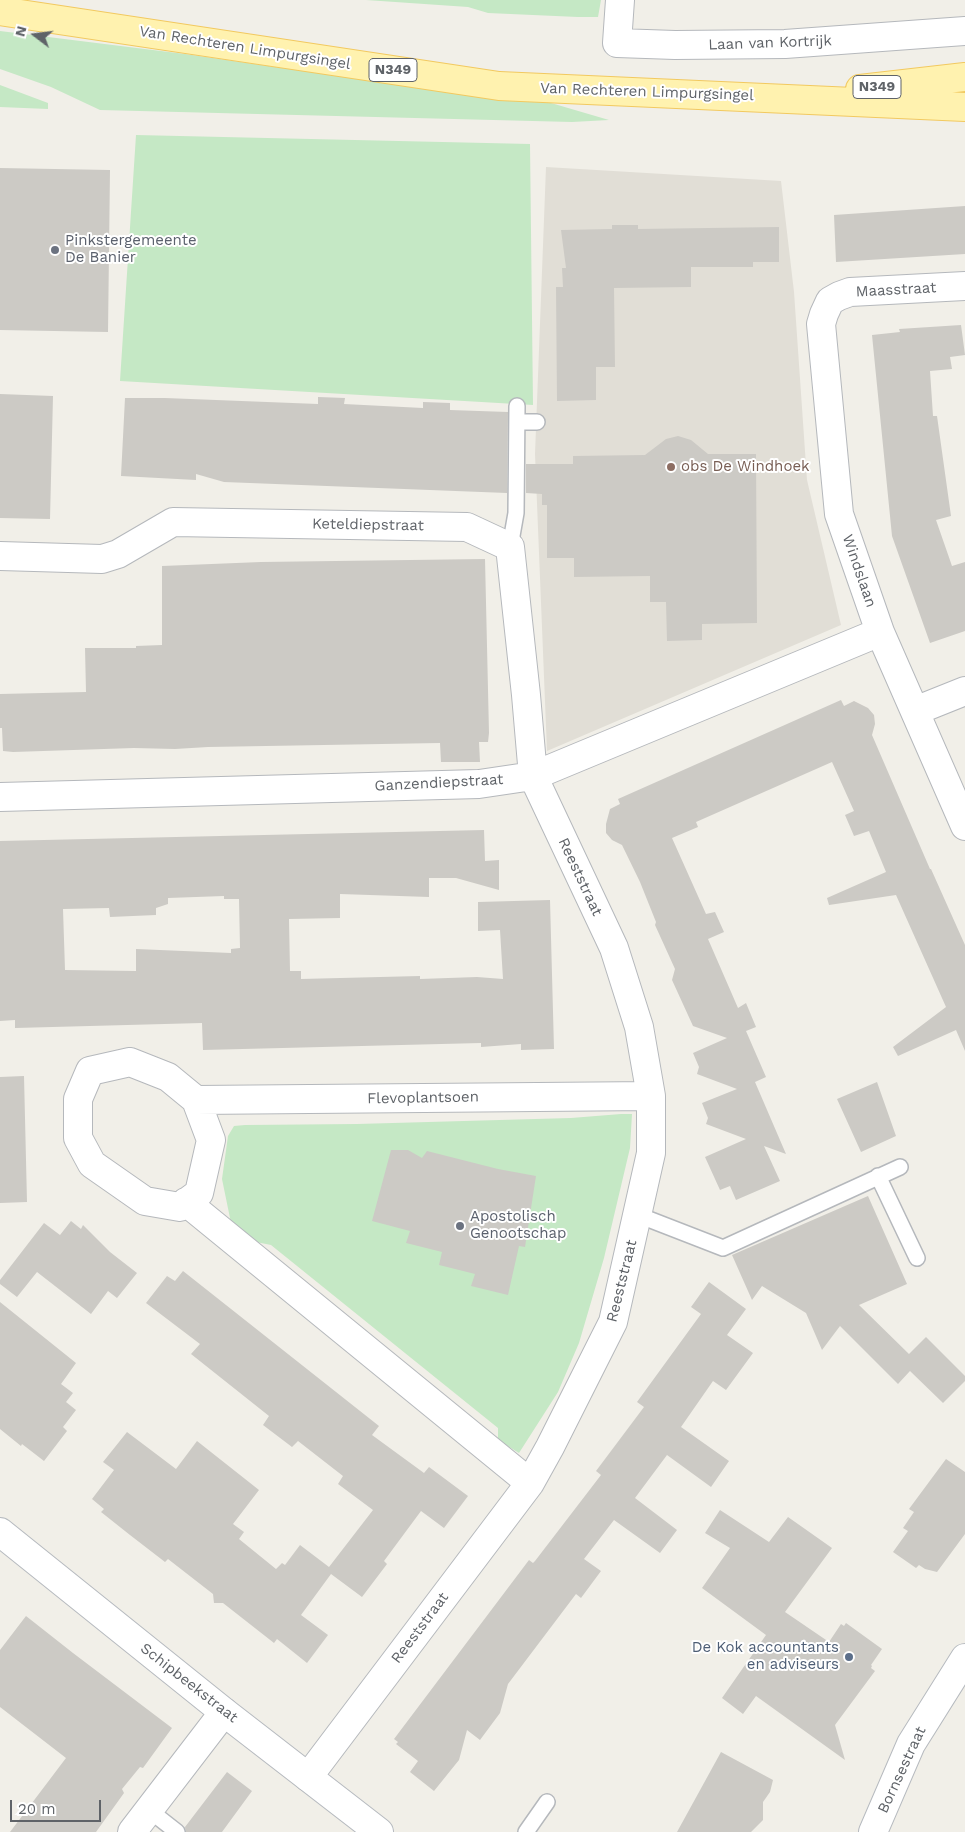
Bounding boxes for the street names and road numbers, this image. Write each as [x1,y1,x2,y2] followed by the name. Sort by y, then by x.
[138,22,352,74] street label: Van Rechteren Limpurgsingel
[708,32,832,54] street label: Laan van Kortrijk
[369,58,417,82] road number: N349
[853,75,901,98] road number: N349
[540,79,754,105] street label: Van Rechteren Limpurgsingel
[855,279,937,301] street label: Maasstraat
[312,515,424,535] street label: Keteldiepstraat
[838,532,880,610] street label: Windslaan
[374,771,504,795] street label: Ganzendiepstraat
[554,835,606,919] street label: Reeststraat
[367,1088,479,1108] street label: Flevoplantsoen
[603,1238,641,1324] street label: Reeststraat
[387,1589,453,1667] street label: Reeststraat
[137,1639,241,1727] street label: Schipbeekstraat
[874,1724,930,1816] street label: Bornsestraat

